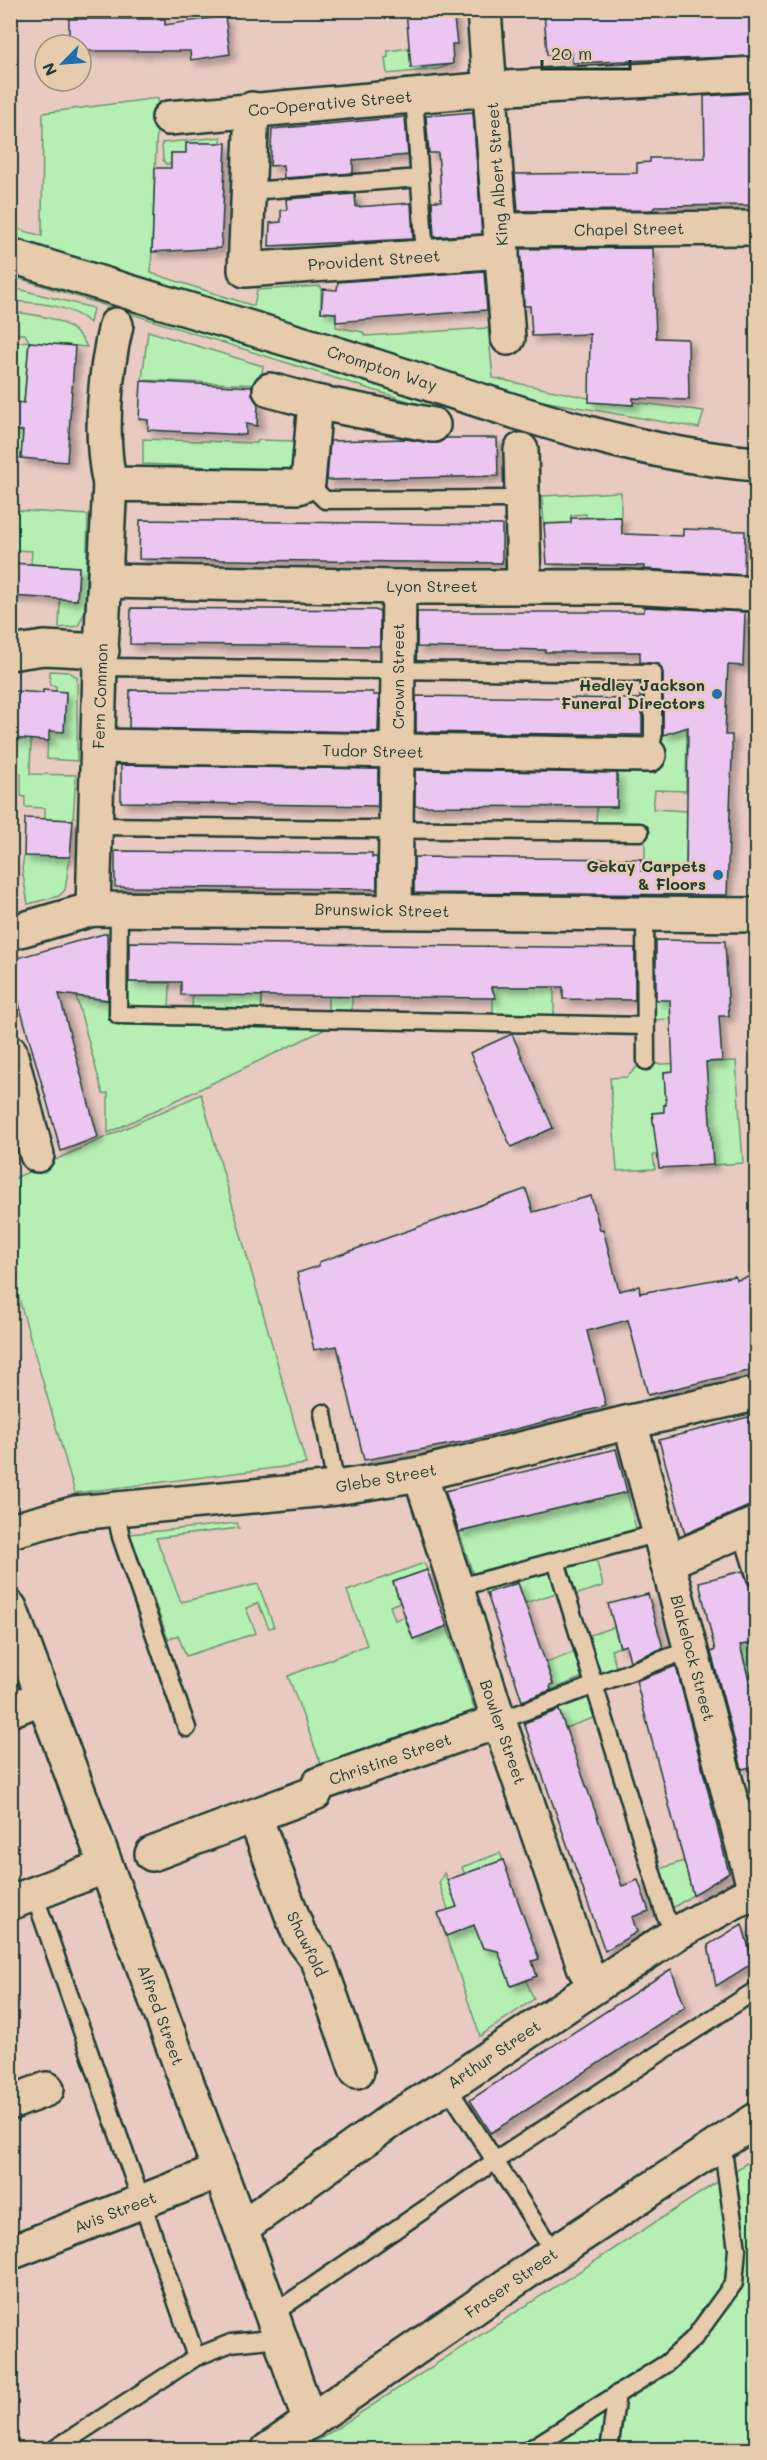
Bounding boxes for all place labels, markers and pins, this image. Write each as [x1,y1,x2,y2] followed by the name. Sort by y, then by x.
[561,674,705,713] place label: Hedley Jackson Funeral Directors
[710,687,724,701] marker: Hedley Jackson Funeral Directors
[586,855,706,894] place label: Gekay Carpets & Floors
[711,868,725,882] marker: Gekay Carpets & Floors

